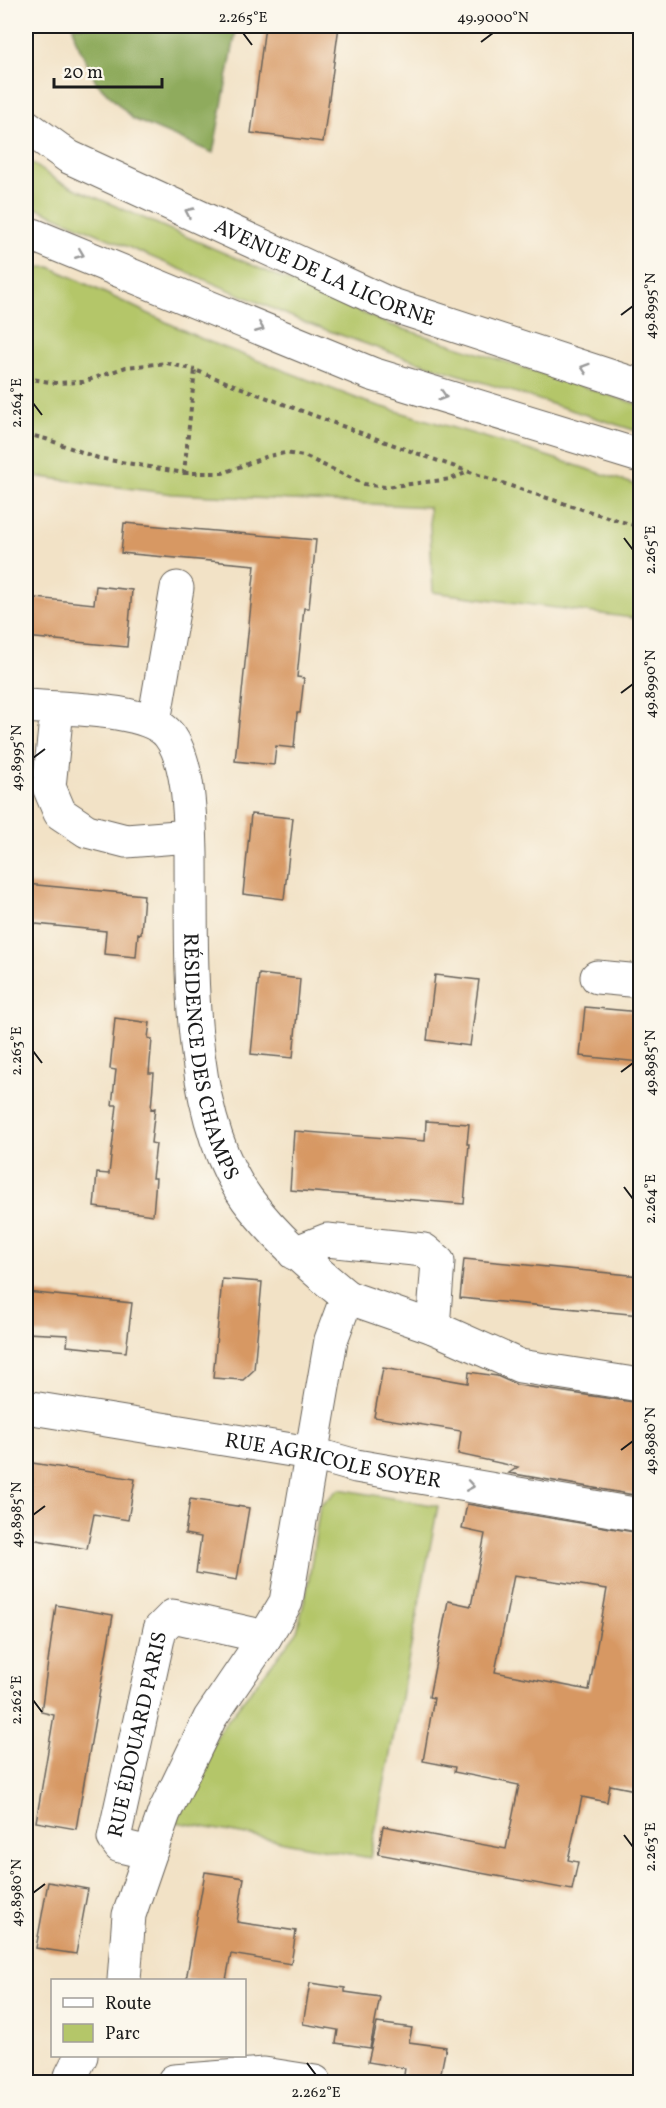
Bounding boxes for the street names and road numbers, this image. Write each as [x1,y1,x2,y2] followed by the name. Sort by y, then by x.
[209,213,439,334] street label: AVENUE DE LA LICORNE
[175,933,245,1186] street label: RÉSIDENCE DES CHAMPS
[222,1426,444,1497] street label: RUE AGRICOLE SOYER
[102,1629,175,1840] street label: RUE ÉDOUARD PARIS

